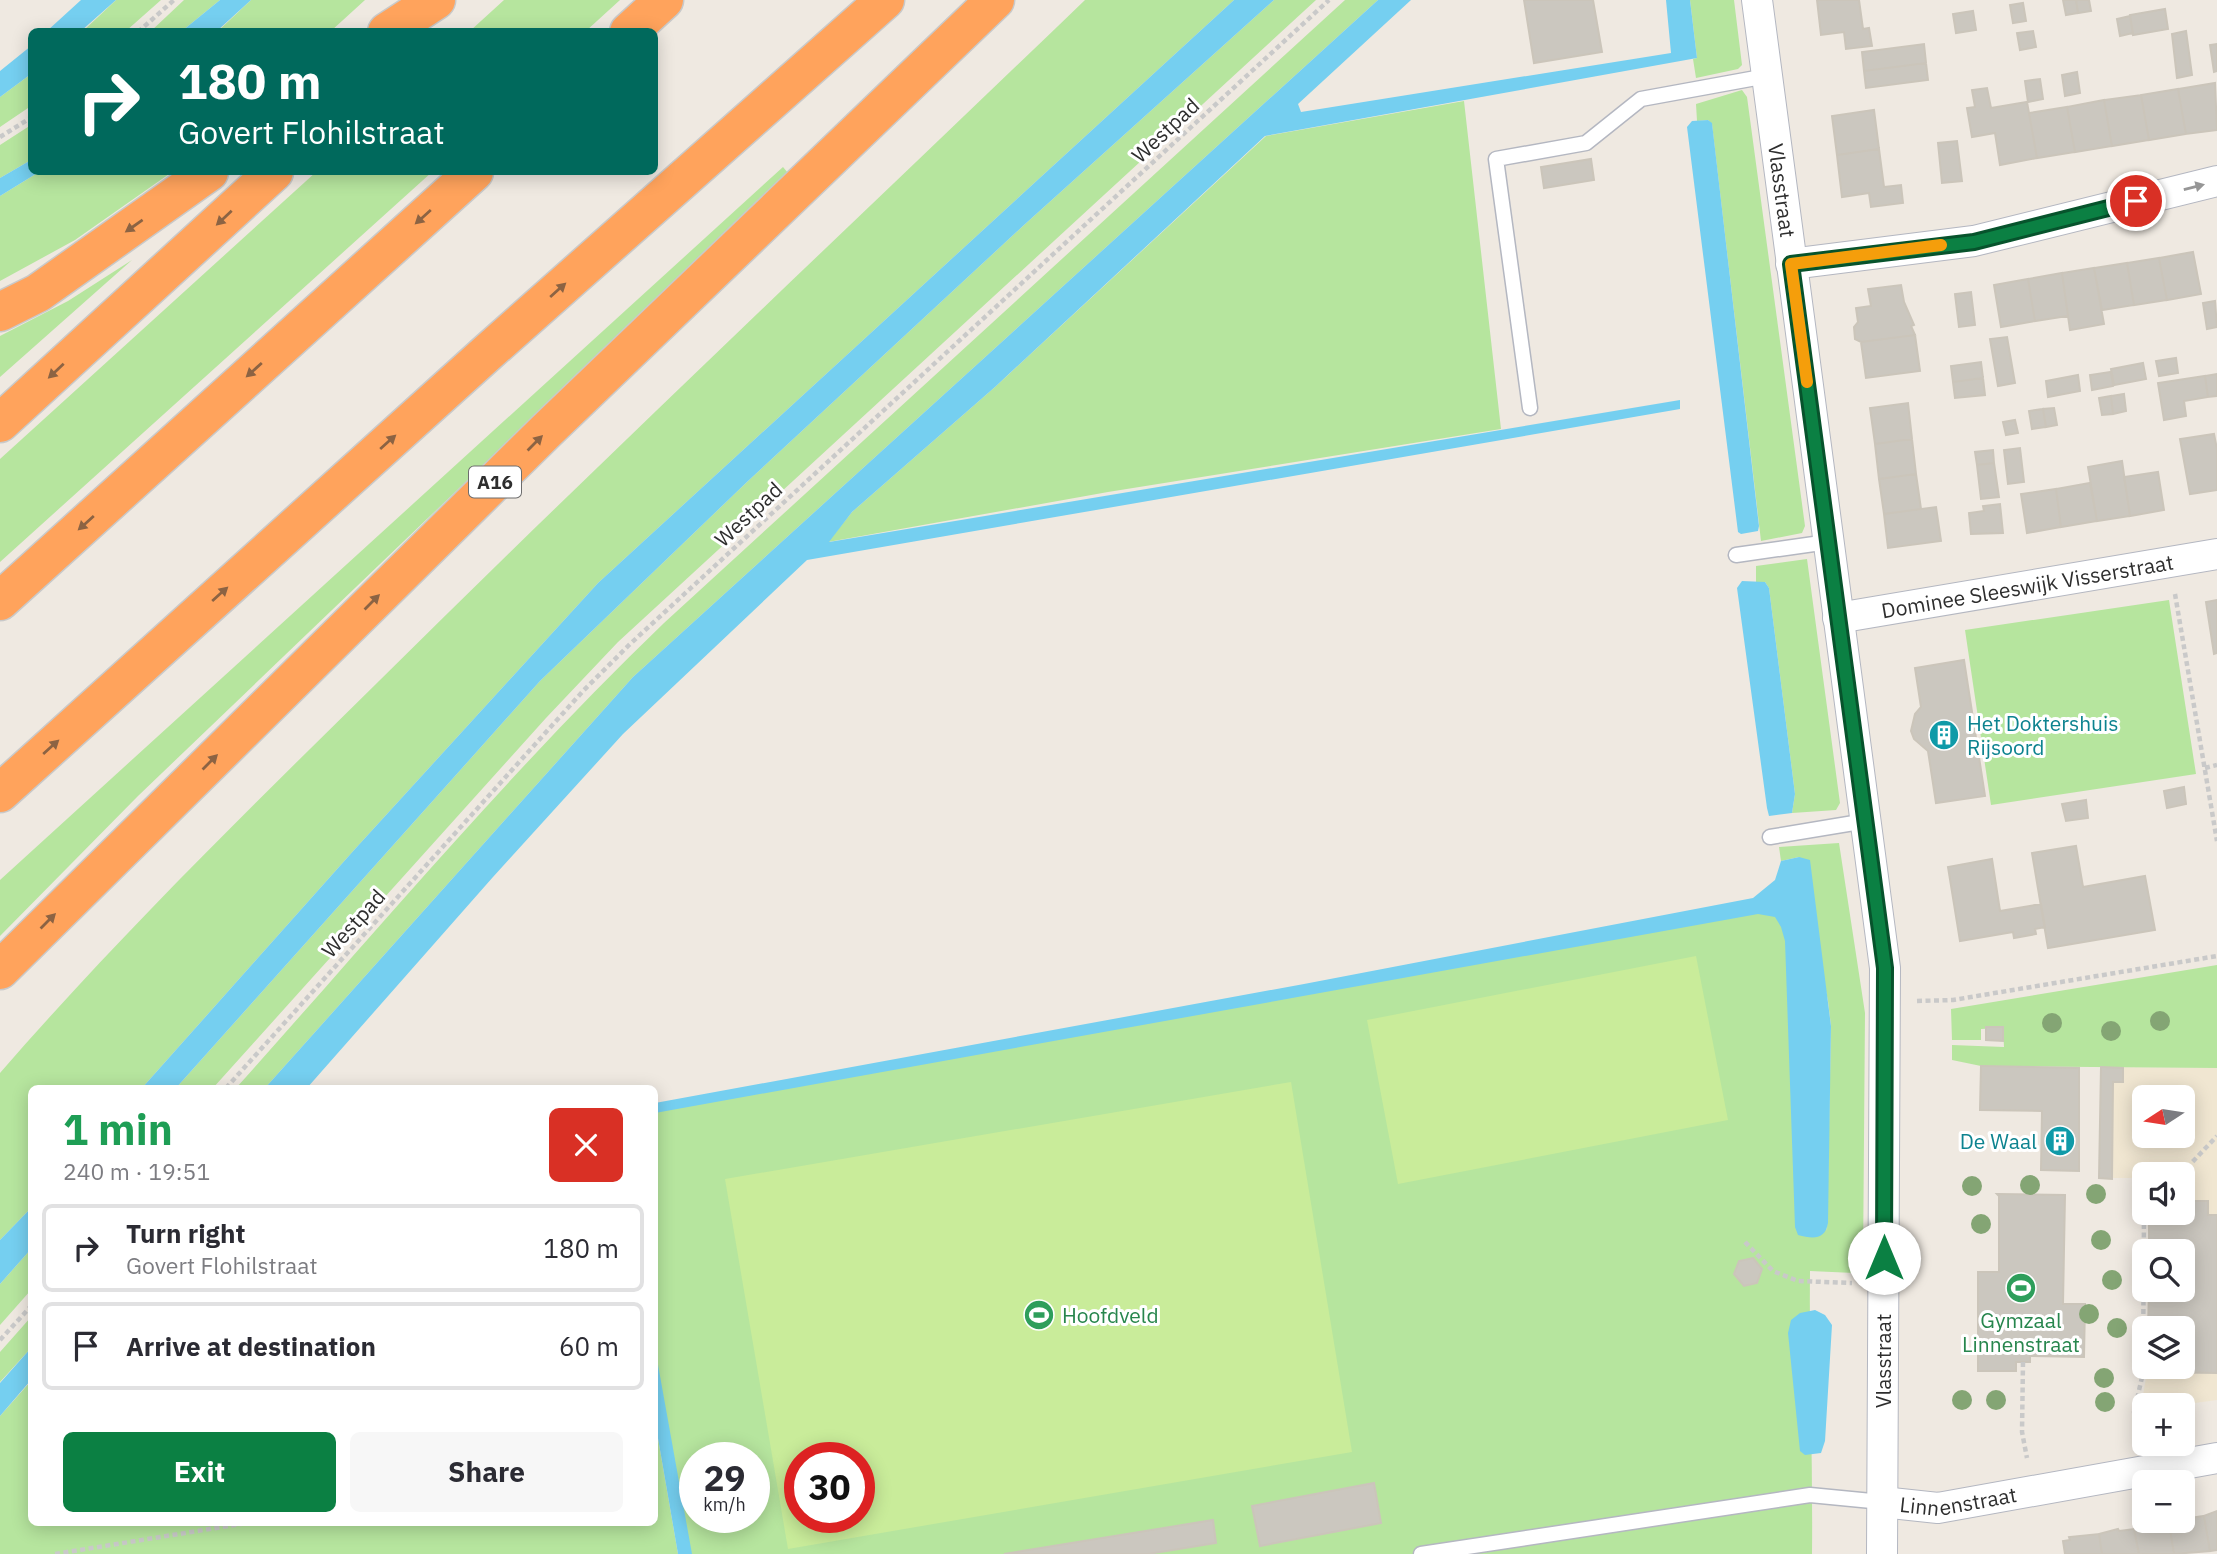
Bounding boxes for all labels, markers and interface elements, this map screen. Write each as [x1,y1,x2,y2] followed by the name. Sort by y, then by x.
[178,49,322,112] text: 180 m
[63,56,154,147] icon: right
[1125,91,1205,169] street label: Westpad
[178,111,445,153] text: Govert Flohilstraat
[1762,142,1802,239] street label: Vlasstraat
[2106,171,2166,231] pin
[2183,181,2205,192] one-way arrow
[2117,182,2155,220] icon: arrive
[216,209,233,225] one-way arrow
[414,209,432,225] one-way arrow
[125,219,143,233] one-way arrow
[549,282,567,298] one-way arrow
[246,362,263,377] one-way arrow
[48,363,65,379] one-way arrow
[379,434,397,450] one-way arrow
[526,434,543,451] one-way arrow
[469,467,521,498] road number: A16
[708,475,788,553] street label: Westpad
[78,514,95,530] one-way arrow
[1879,548,2175,624] street label: Dominee Sleeswijk Visserstraat
[211,587,228,603] one-way arrow
[364,594,381,611] one-way arrow
[1967,709,2119,761] place label: Het Doktershuis Rijsoord
[1927,718,1961,752] building icon: Het Doktershuis Rijsoord
[42,739,60,755] one-way arrow
[201,754,218,770] one-way arrow
[315,883,391,963] street label: Westpad
[39,914,56,930] one-way arrow
[2132,1085,2194,1148] north arrow
[2132,1085,2195,1533] map controls
[63,1102,173,1157] text: 1 min
[549,1108,623,1182] button: close
[2043,1124,2077,1158] building icon: De Waal
[1960,1127,2037,1155] place label: De Waal
[63,1156,210,1186] text: 240 m · 19:51
[2132,1162,2195,1225] button: sound
[126,1216,245,1250] text: Turn right
[1847,1221,1921,1295] position arrow
[67,1229,105,1267] icon: right
[543,1231,619,1265] text: 180 m
[2132,1239,2195,1302] button: search
[126,1250,318,1280] text: Govert Flohilstraat
[2004,1271,2038,1305] sports icon: Gymzaal Linnenstraat
[1022,1298,1056,1332] sports icon: Hoofdveld
[1062,1301,1159,1329] place label: Hoofdveld
[1962,1306,2080,1358] place label: Gymzaal Linnenstraat
[1869,1314,1897,1408] street label: Vlasstraat
[2132,1316,2195,1379] button: layers
[67,1327,105,1365] icon: arrive
[126,1329,376,1363] text: Arrive at destination
[559,1329,619,1363] text: 60 m
[2132,1393,2195,1456] button: +
[63,1432,336,1512] button: Exit
[350,1432,623,1512] button: Share
[784,1442,875,1533] speed limit sign: 30
[703,1455,746,1501] text: 29
[2132,1470,2195,1533] button: −
[1898,1480,2019,1522] street label: Linnenstraat
[703,1493,746,1516] text: km/h

